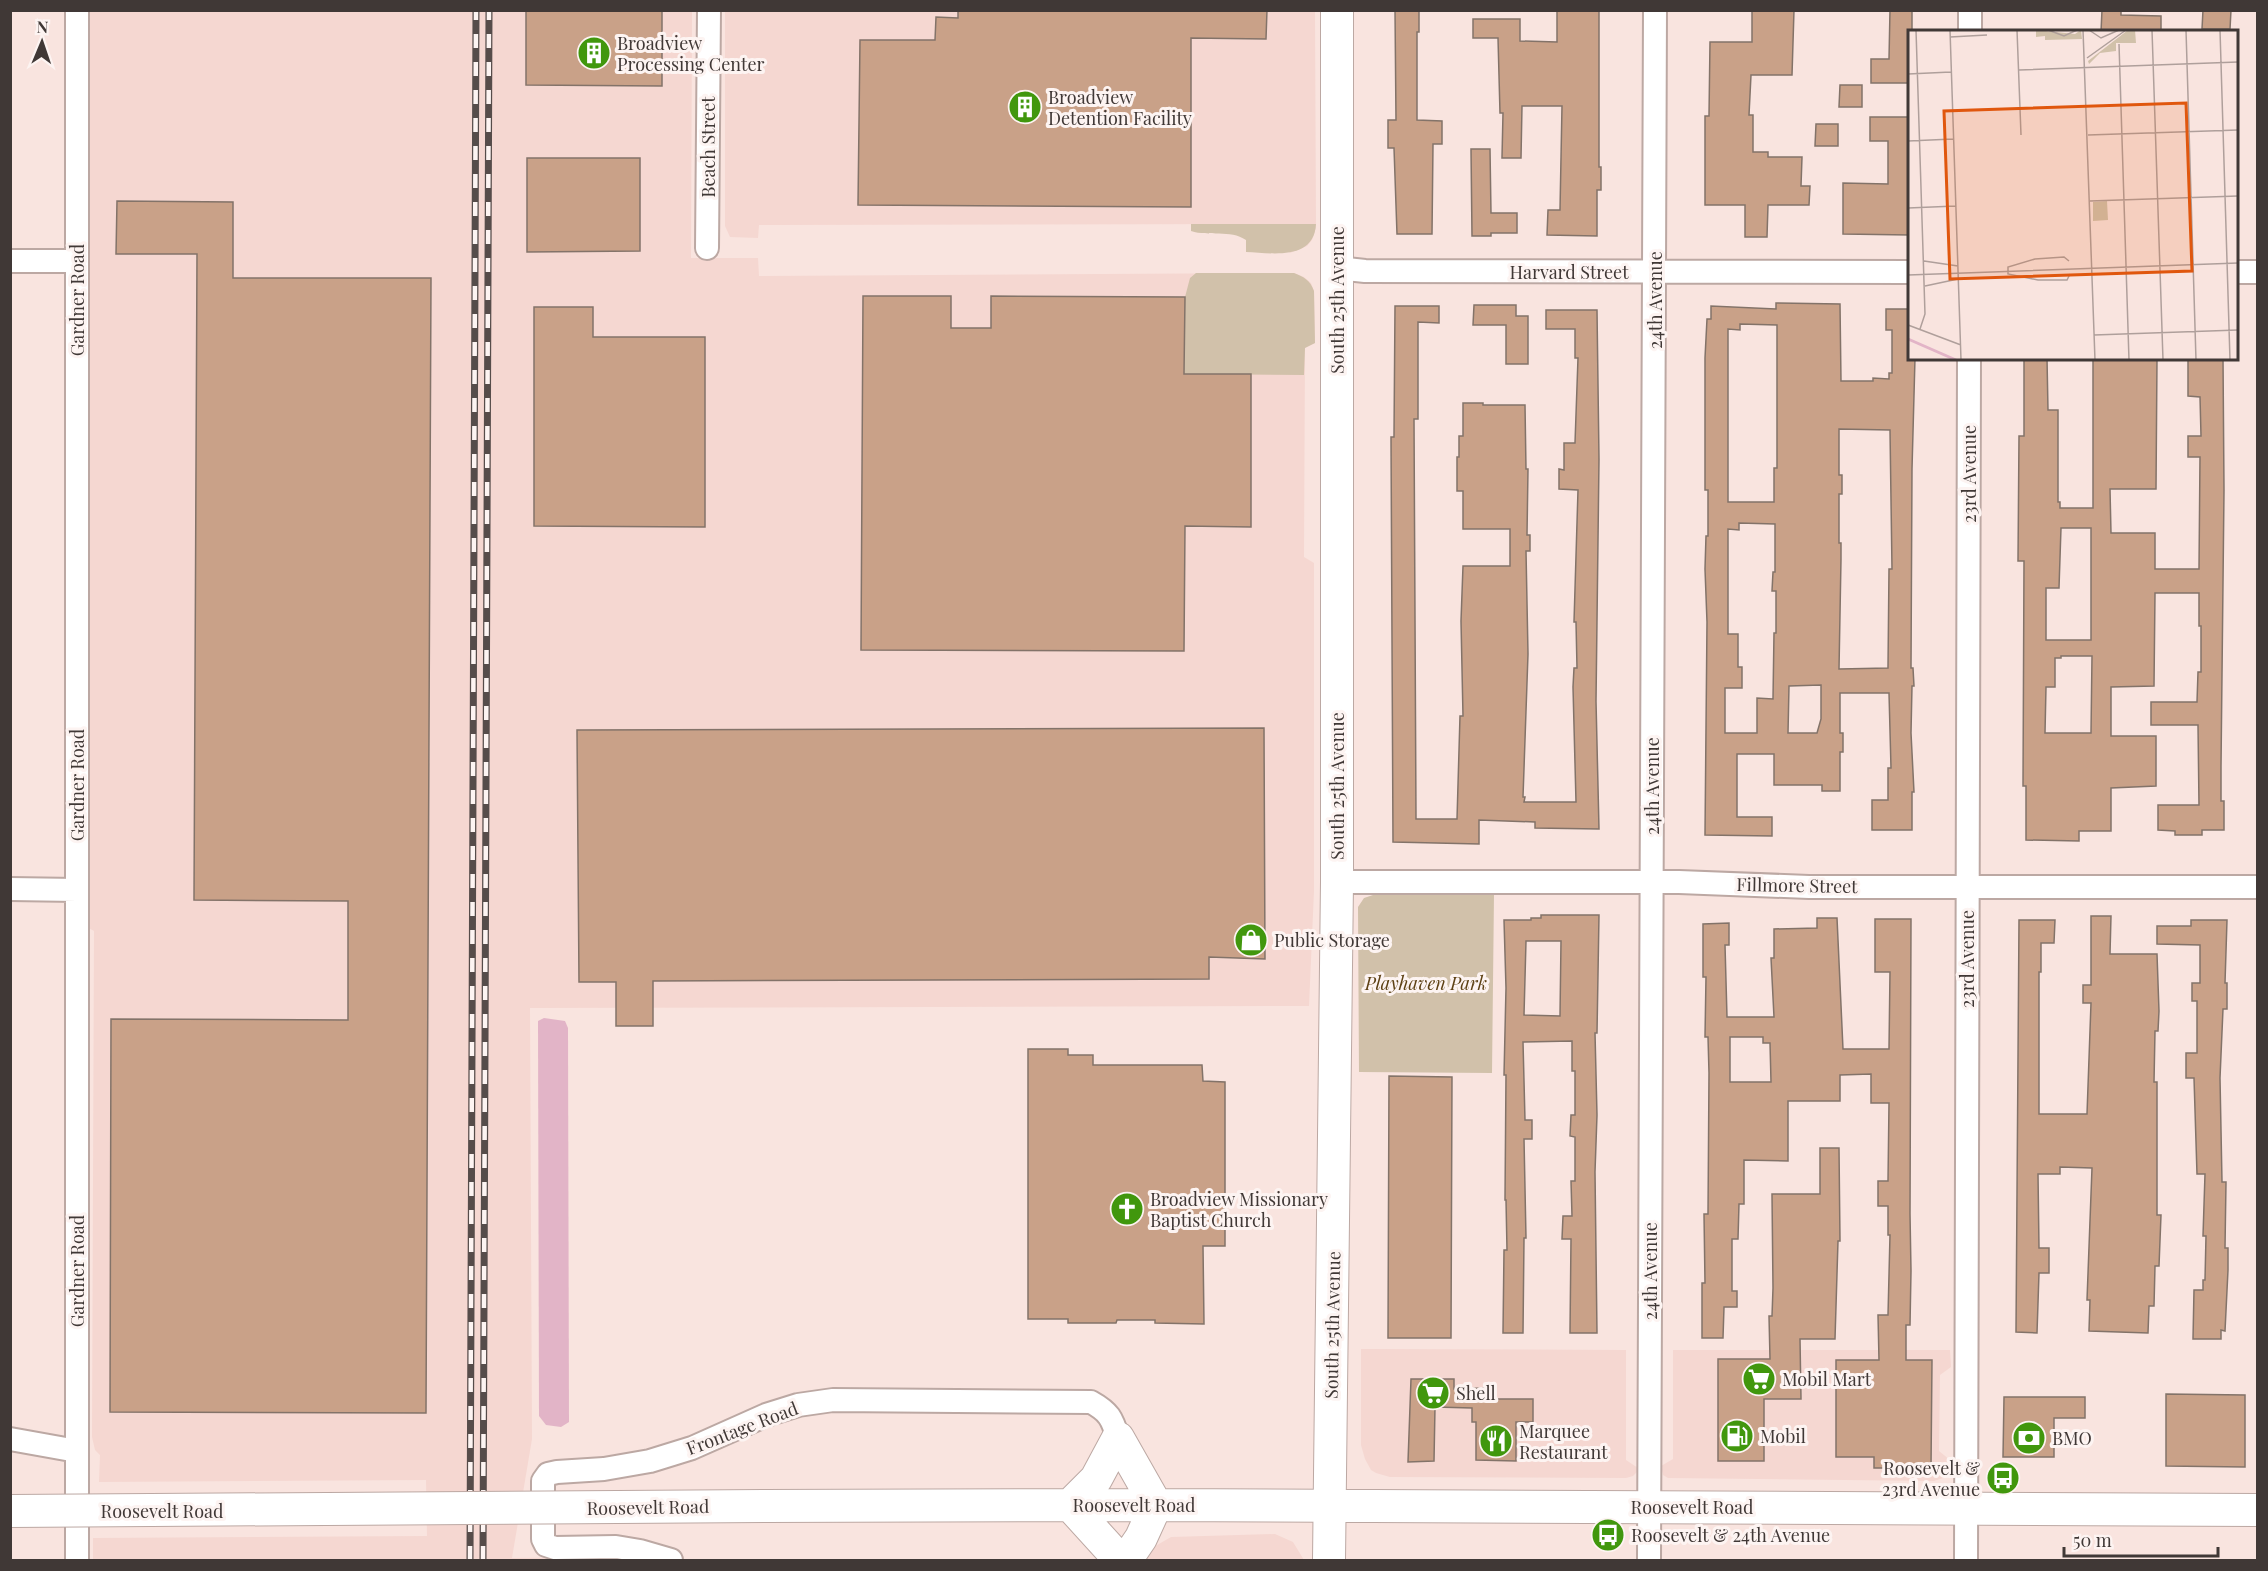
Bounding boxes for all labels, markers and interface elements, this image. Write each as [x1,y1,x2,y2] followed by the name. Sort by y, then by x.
[12,12,72,72] north arrow
[36,16,49,37] text: N
[1908,30,2238,360] inset map
[617,31,765,76] place label: Broadview Processing Center
[576,35,612,71] building icon: Broadview Processing Center
[1048,85,1192,130] place label: Broadview Detention Facility
[1007,89,1043,125] building icon: Broadview Detention Facility
[696,96,720,198] street label: Beach Street
[1325,226,1349,374] street label: South 25th Avenue
[65,243,89,356] street label: Gardner Road
[1643,251,1667,349] street label: 24th Avenue
[1509,260,1629,284] street label: Harvard Street
[1957,425,1981,523] street label: 23rd Avenue
[1325,712,1349,860] street label: South 25th Avenue
[65,728,89,841] street label: Gardner Road
[1640,737,1664,835] street label: 24th Avenue
[1736,872,1858,898] street label: Fillmore Street
[1955,910,1979,1008] street label: 23rd Avenue
[1233,922,1269,958] shop icon: Public Storage
[1274,928,1390,952] place label: Public Storage
[1364,971,1487,995] park label: Playhaven Park
[1150,1187,1328,1232] place label: Broadview Missionary Baptist Church
[1109,1191,1145,1227] church icon: Broadview Missionary Baptist Church
[65,1214,89,1327] street label: Gardner Road
[1638,1222,1662,1320] street label: 24th Avenue
[1319,1251,1345,1399] street label: South 25th Avenue
[1741,1361,1777,1397] supermarket icon: Mobil Mart
[1782,1367,1872,1391] place label: Mobil Mart
[1415,1375,1451,1411] supermarket icon: Shell
[1456,1381,1496,1405] place label: Shell
[683,1396,802,1460] street label: Frontage Road
[1719,1418,1755,1454] fuel station icon: Mobil
[1519,1419,1608,1464] place label: Marquee Restaurant
[2011,1420,2047,1456] bank icon: BMO
[1478,1423,1514,1459] restaurant icon: Marquee Restaurant
[1760,1424,1806,1448] place label: Mobil
[2052,1426,2092,1450] place label: BMO
[1882,1456,1980,1501] place label: Roosevelt & 23rd Avenue
[1985,1460,2021,1496] bus stop icon: Roosevelt & 23rd Avenue
[1073,1493,1196,1517] street label: Roosevelt Road
[586,1494,710,1520] street label: Roosevelt Road
[1631,1495,1754,1519] street label: Roosevelt Road
[101,1499,224,1523] street label: Roosevelt Road
[1590,1517,1626,1553] bus stop icon: Roosevelt & 24th Avenue
[2064,1520,2218,1558] scale bar
[1631,1523,1830,1547] place label: Roosevelt & 24th Avenue
[2073,1528,2112,1552] text: 50 m

